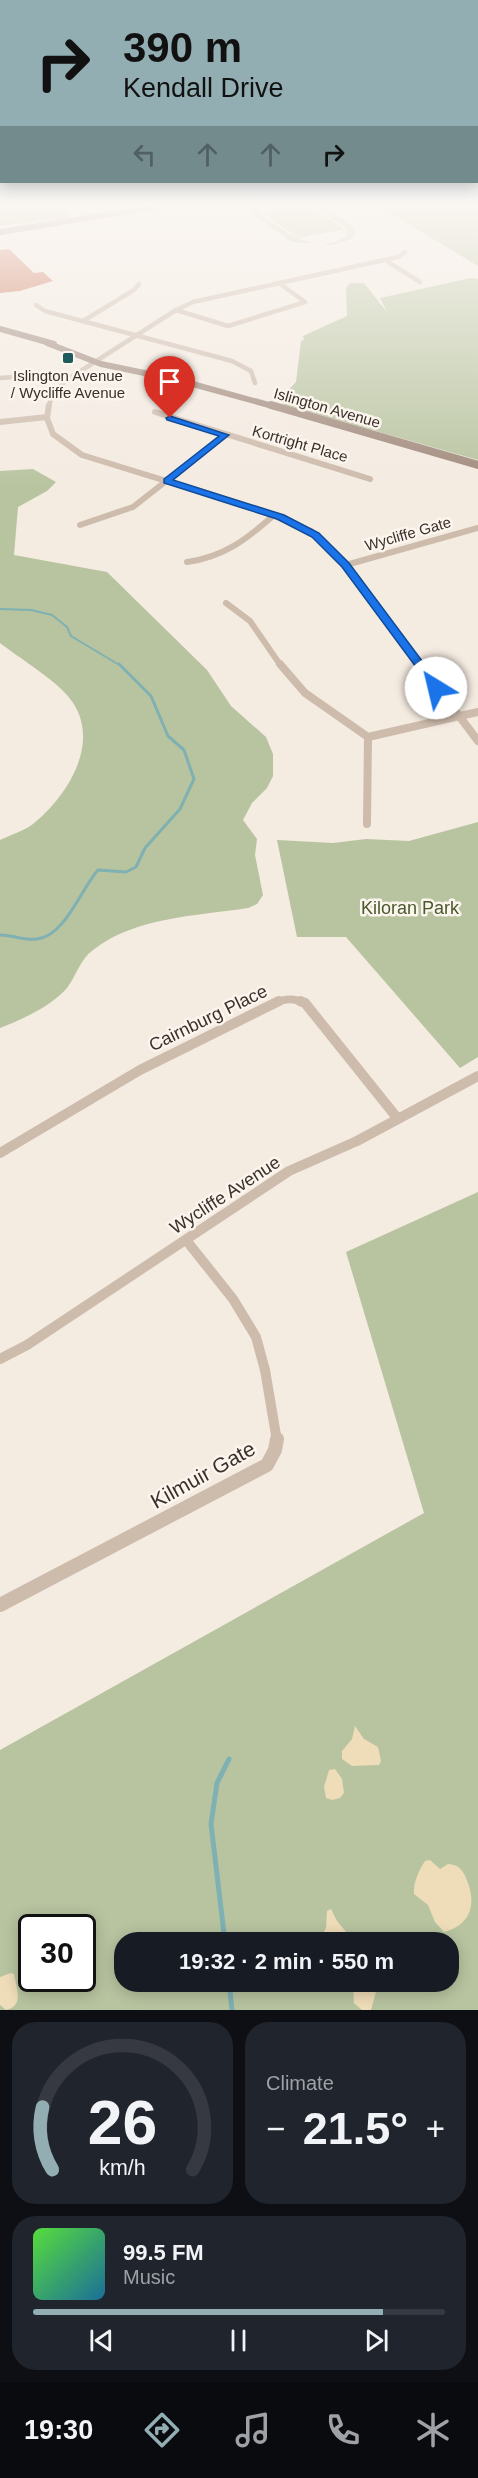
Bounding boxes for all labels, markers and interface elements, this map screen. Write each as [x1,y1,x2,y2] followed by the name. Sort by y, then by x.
[24,24,102,102] icon: right
[123,24,242,71] text: 390 m
[123,73,284,103] text: Kendall Drive
[128,138,161,171] icon: left
[191,138,224,171] icon: ahead
[254,138,287,171] icon: ahead
[317,138,350,171] icon: right
[61,351,75,365] marker: Islington Avenue / Wycliffe Avenue
[144,356,195,418] pin
[153,365,186,398] icon: arrive
[11,367,125,401] place label: Islington Avenue / Wycliffe Avenue
[272,384,382,431] street label: Islington Avenue
[251,422,350,465] street label: Kortright Place
[363,513,453,554] street label: Wycliffe Gate
[404,656,468,720] position arrow
[361,898,460,918] park label: Kiloran Park
[146,981,270,1055] street label: Cairnburg Place
[166,1152,284,1238] street label: Wycliffe Avenue
[147,1436,259,1513] street label: Kilmuir Gate
[18,1914,96,1992] speed limit sign: 30
[179,1949,394,1974] text: 19:32 · 2 min · 550 m
[266,2072,334,2094] text: Climate
[88,2088,157,2157] text: 26
[303,2103,408,2154] text: 21.5°
[266,2110,285,2147] text: −
[426,2110,445,2147] text: +
[99,2156,146,2180] text: km/h
[123,2240,204,2265] text: 99.5 FM
[123,2266,175,2288] text: Music
[85,2324,118,2357] icon: previous
[222,2324,255,2357] icon: pause
[360,2324,393,2357] icon: next
[141,2409,183,2451] icon: directions
[232,2409,274,2451] icon: music
[322,2409,364,2451] icon: phone
[412,2409,454,2451] icon: climate
[24,2415,93,2445] text: 19:30

